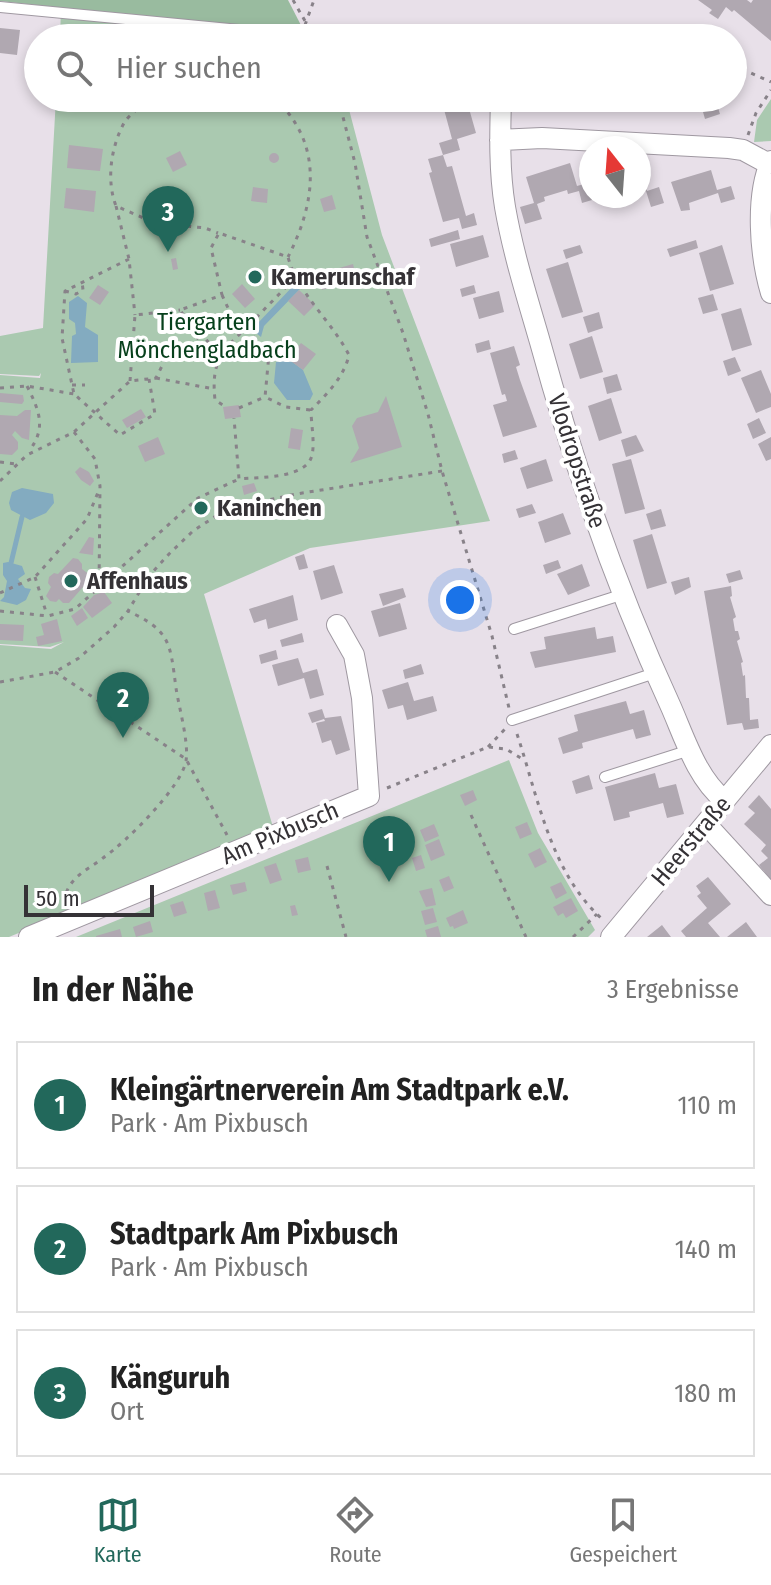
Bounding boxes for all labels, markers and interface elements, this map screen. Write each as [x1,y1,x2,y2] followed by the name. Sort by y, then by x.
[24,24,747,112] search box
[52,46,96,90] icon: search
[116,50,262,86] text: Hier suchen
[579,136,651,208] north arrow
[142,186,194,252] pin: 3
[271,263,416,291] place label: Kamerunschaf
[246,268,264,286] marker: Kamerunschaf
[117,308,297,364] park label: Tiergarten Mönchengladbach
[542,390,612,532] street label: Vlodropstraße
[217,494,322,522] place label: Kaninchen
[192,499,210,517] marker: Kaninchen
[86,567,188,595] place label: Affenhaus
[62,572,80,590] marker: Affenhaus
[440,580,480,620] your location
[97,672,149,738] pin: 2
[645,790,737,892] street label: Heerstraße
[217,796,343,870] street label: Am Pixbusch
[363,816,415,882] pin: 1
[24,881,154,917] scale bar
[36,885,80,912] text: 50 m
[32,969,194,1010] text: In der Nähe
[607,974,739,1005] text: 3 Ergebnisse
[110,1072,569,1108] text: Kleingärtnerverein Am Stadtpark e.V.
[55,1090,66,1121] text: 1
[677,1090,737,1121] text: 110 m
[110,1108,309,1139] text: Park · Am Pixbusch
[110,1216,398,1252] text: Stadtpark Am Pixbusch
[54,1234,66,1265] text: 2
[675,1234,737,1265] text: 140 m
[110,1252,309,1283] text: Park · Am Pixbusch
[110,1360,230,1396] text: Känguruh
[54,1378,66,1409] text: 3
[674,1378,737,1409] text: 180 m
[110,1396,144,1427] text: Ort
[94,1493,142,1568] tab: Karte
[329,1493,382,1568] tab: Route
[569,1493,677,1568] tab: Gespeichert

